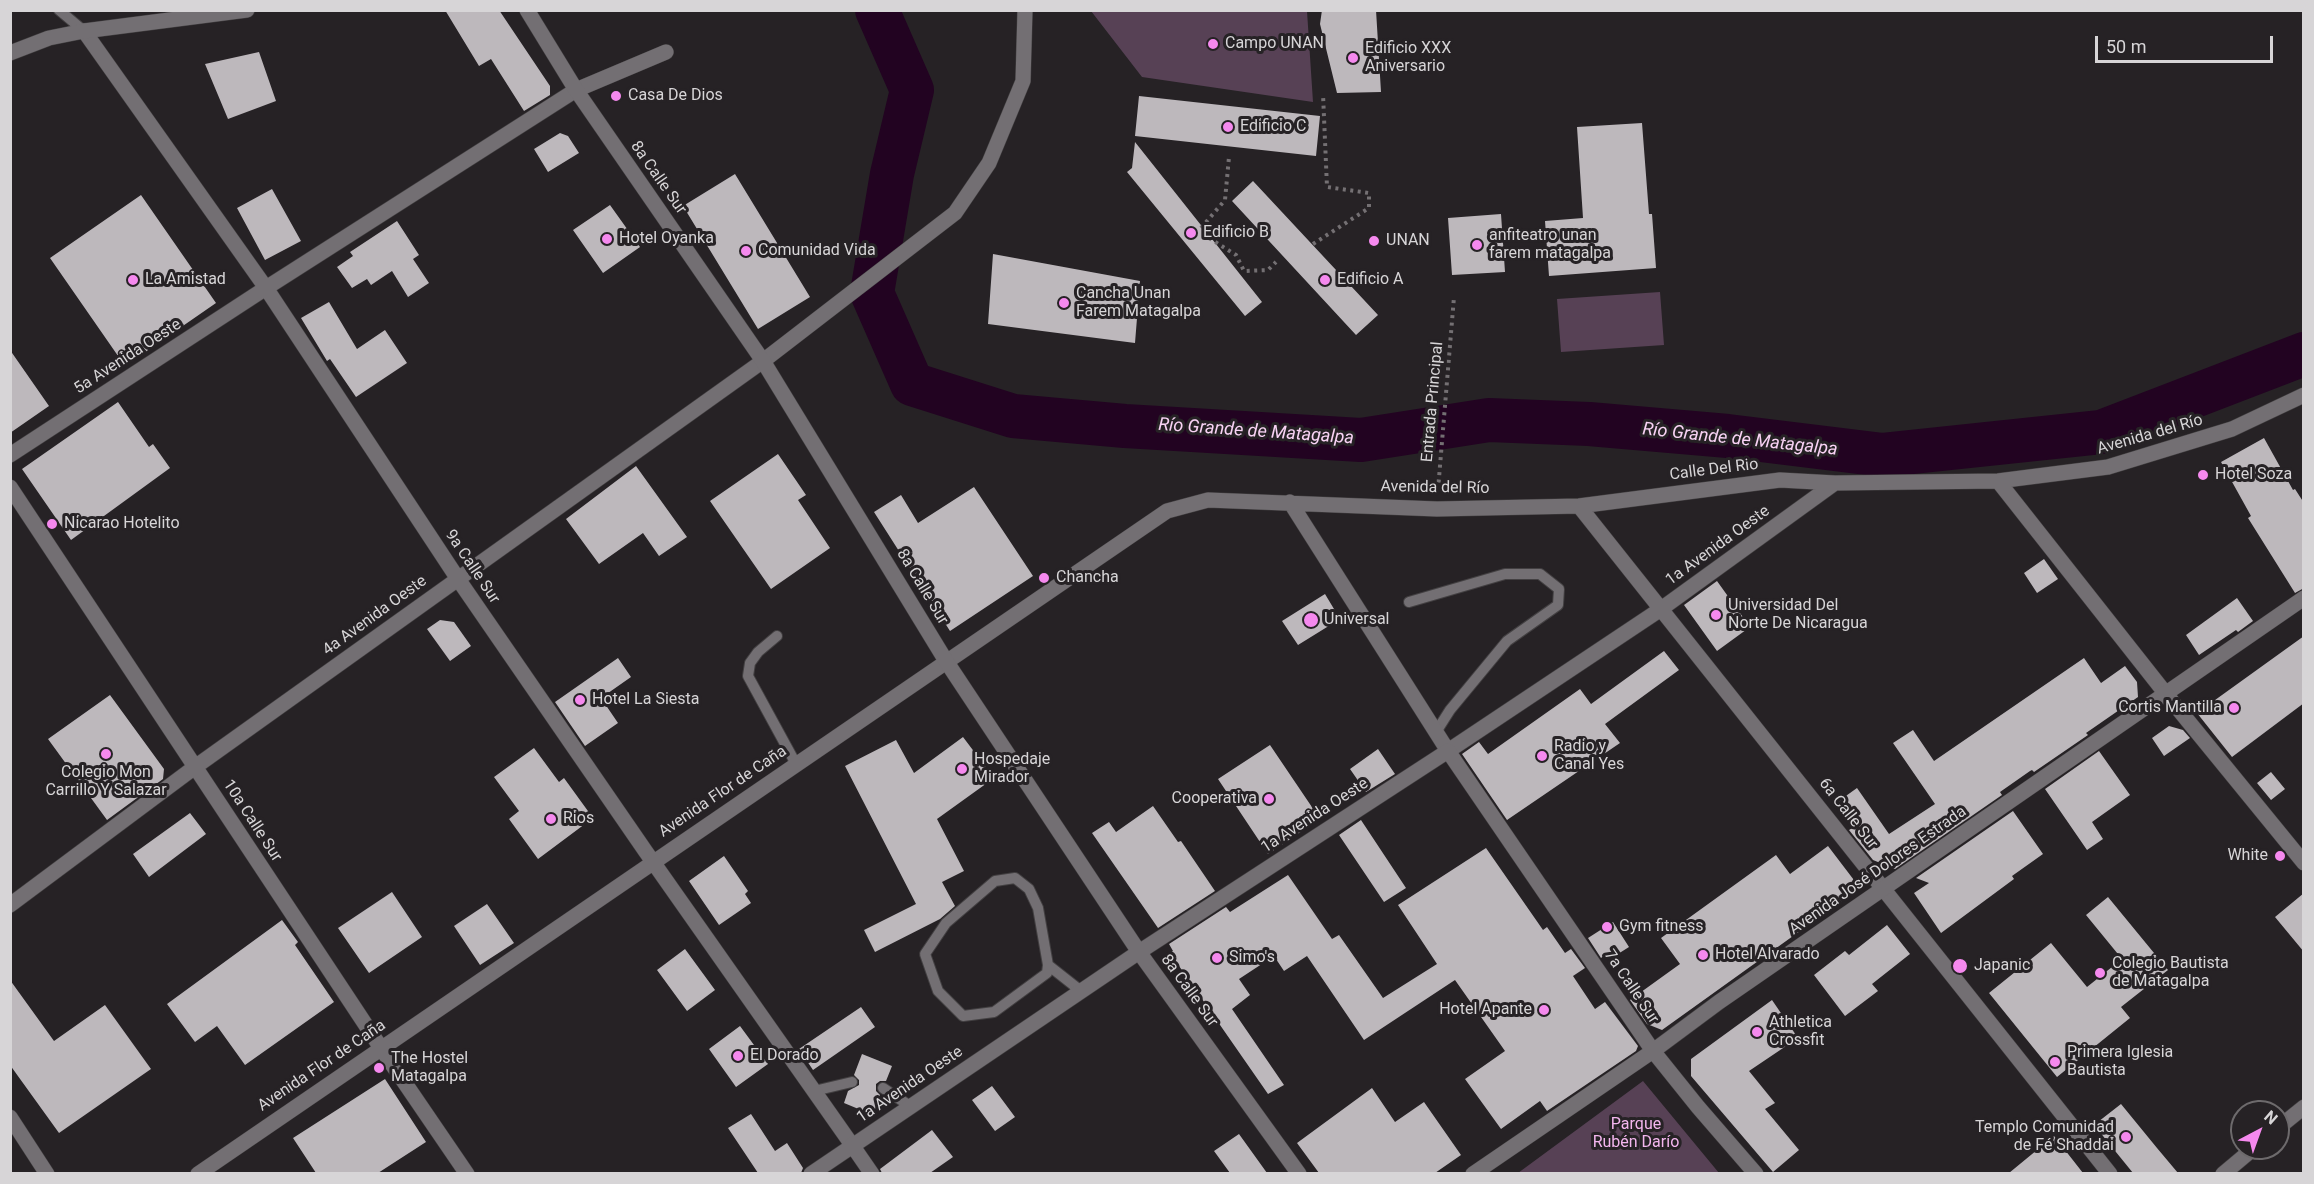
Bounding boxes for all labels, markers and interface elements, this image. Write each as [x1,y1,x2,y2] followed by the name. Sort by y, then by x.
[2098,24,2276,62] scale bar
[1225,34,1324,54] place label: Campo UNAN
[2106,36,2146,57] text: 50 m
[1206,37,1220,51] marker: Campo UNAN
[1365,39,1451,77] place label: Edificio XXX Aniversario
[1346,51,1360,65] marker: Edificio XXX Aniversario
[628,86,723,106] place label: Casa De Dios
[609,89,623,103] marker: Casa De Dios
[1240,117,1306,137] place label: Edificio C
[1221,120,1235,134] marker: Edificio C
[626,138,690,218] street label: 8a Calle Sur
[1203,223,1269,243] place label: Edificio B
[1184,226,1198,240] marker: Edificio B
[1489,226,1611,264] place label: anfiteatro unan farem matagalpa
[619,229,714,249] place label: Hotel Oyanka
[1386,231,1430,251] place label: UNAN
[600,232,614,246] marker: Hotel Oyanka
[1367,234,1381,248] marker: UNAN
[1470,238,1484,252] marker: anfiteatro unan farem matagalpa
[758,241,876,261] place label: Comunidad Vida
[739,244,753,258] marker: Comunidad Vida
[145,270,226,290] place label: La Amistad
[1337,270,1404,290] place label: Edificio A
[126,273,140,287] marker: La Amistad
[1318,273,1332,287] marker: Edificio A
[1076,284,1201,322] place label: Cancha Unan Farem Matagalpa
[1057,296,1071,310] marker: Cancha Unan Farem Matagalpa
[71,315,185,399] street label: 5a Avenida Oeste
[1418,341,1448,463] street label: Entrada Principal
[2095,411,2205,459] street label: Avenida del Río
[1158,414,1354,450] water label: Río Grande de Matagalpa
[1641,419,1839,461] water label: Río Grande de Matagalpa
[1669,455,1759,485] street label: Calle Del Rio
[2215,465,2292,485] place label: Hotel Soza
[2196,468,2210,482] marker: Hotel Soza
[1380,477,1490,499] street label: Avenida del Río
[1662,502,1774,590] street label: 1a Avenida Oeste
[64,514,180,534] place label: Nicarao Hotelito
[45,517,59,531] marker: Nicarao Hotelito
[440,526,504,608] street label: 9a Calle Sur
[892,546,952,628] street label: 8a Calle Sur
[1056,568,1119,588] place label: Chancha
[1037,571,1051,585] marker: Chancha
[319,572,431,660] street label: 4a Avenida Oeste
[1728,596,1868,634] place label: Universidad Del Norte De Nicaragua
[1709,608,1723,622] marker: Universidad Del Norte De Nicaragua
[1324,610,1390,630] place label: Universal
[1302,611,1320,629] marker: Universal
[592,690,699,710] place label: Hotel La Siesta
[573,693,587,707] marker: Hotel La Siesta
[2118,698,2222,718] place label: Cortis Mantilla
[2227,701,2241,715] marker: Cortis Mantilla
[1554,737,1624,775] place label: Radio y Canal Yes
[655,742,791,842] street label: Avenida Flor de Caña
[99,747,113,761] marker: Colegio Mon Carrillo Y Salazar
[1535,749,1549,763] marker: Radio y Canal Yes
[974,750,1050,788] place label: Hospedaje Mirador
[955,762,969,776] marker: Hospedaje Mirador
[45,763,167,801] place label: Colegio Mon Carrillo Y Salazar
[1258,774,1372,858] street label: 1a Avenida Oeste
[1814,775,1882,853] street label: 6a Calle Sur
[218,776,286,866] street label: 10a Calle Sur
[1172,789,1257,809] place label: Cooperativa
[1262,792,1276,806] marker: Cooperativa
[1786,802,1970,940] street label: Avenida José Dolores Estrada
[563,809,594,829] place label: Rios
[544,812,558,826] marker: Rios
[2227,846,2268,866] place label: White
[2273,849,2287,863] marker: White
[1619,917,1703,937] place label: Gym fitness
[1600,920,1614,934] marker: Gym fitness
[1715,945,1820,965] place label: Hotel Alvarado
[1599,946,1663,1028] street label: 7a Calle Sur
[1229,948,1275,968] place label: Simo's
[1696,948,1710,962] marker: Hotel Alvarado
[1156,951,1222,1031] street label: 8a Calle Sur
[1210,951,1224,965] marker: Simo's
[2112,954,2229,992] place label: Colegio Bautista de Matagalpa
[1974,956,2030,976] place label: Japanic
[1951,957,1969,975] marker: Japanic
[2093,966,2107,980] marker: Colegio Bautista de Matagalpa
[1439,1000,1532,1020] place label: Hotel Apante
[1537,1003,1551,1017] marker: Hotel Apante
[1769,1013,1832,1051] place label: Athletica Crossfit
[254,1016,390,1116] street label: Avenida Flor de Caña
[1750,1025,1764,1039] marker: Athletica Crossfit
[853,1042,967,1128] street label: 1a Avenida Oeste
[2067,1043,2173,1081] place label: Primera Iglesia Bautista
[750,1046,819,1066] place label: El Dorado
[391,1049,468,1087] place label: The Hostel Matagalpa
[731,1049,745,1063] marker: El Dorado
[2048,1055,2062,1069] marker: Primera Iglesia Bautista
[372,1061,386,1075] marker: The Hostel Matagalpa
[2230,1100,2290,1160] north arrow
[2260,1107,2281,1128] text: N
[1593,1115,1679,1153] park label: Parque Rubén Darío
[1975,1118,2114,1156] place label: Templo Comunidad de Fé Shaddai
[2119,1130,2133,1144] marker: Templo Comunidad de Fé Shaddai

